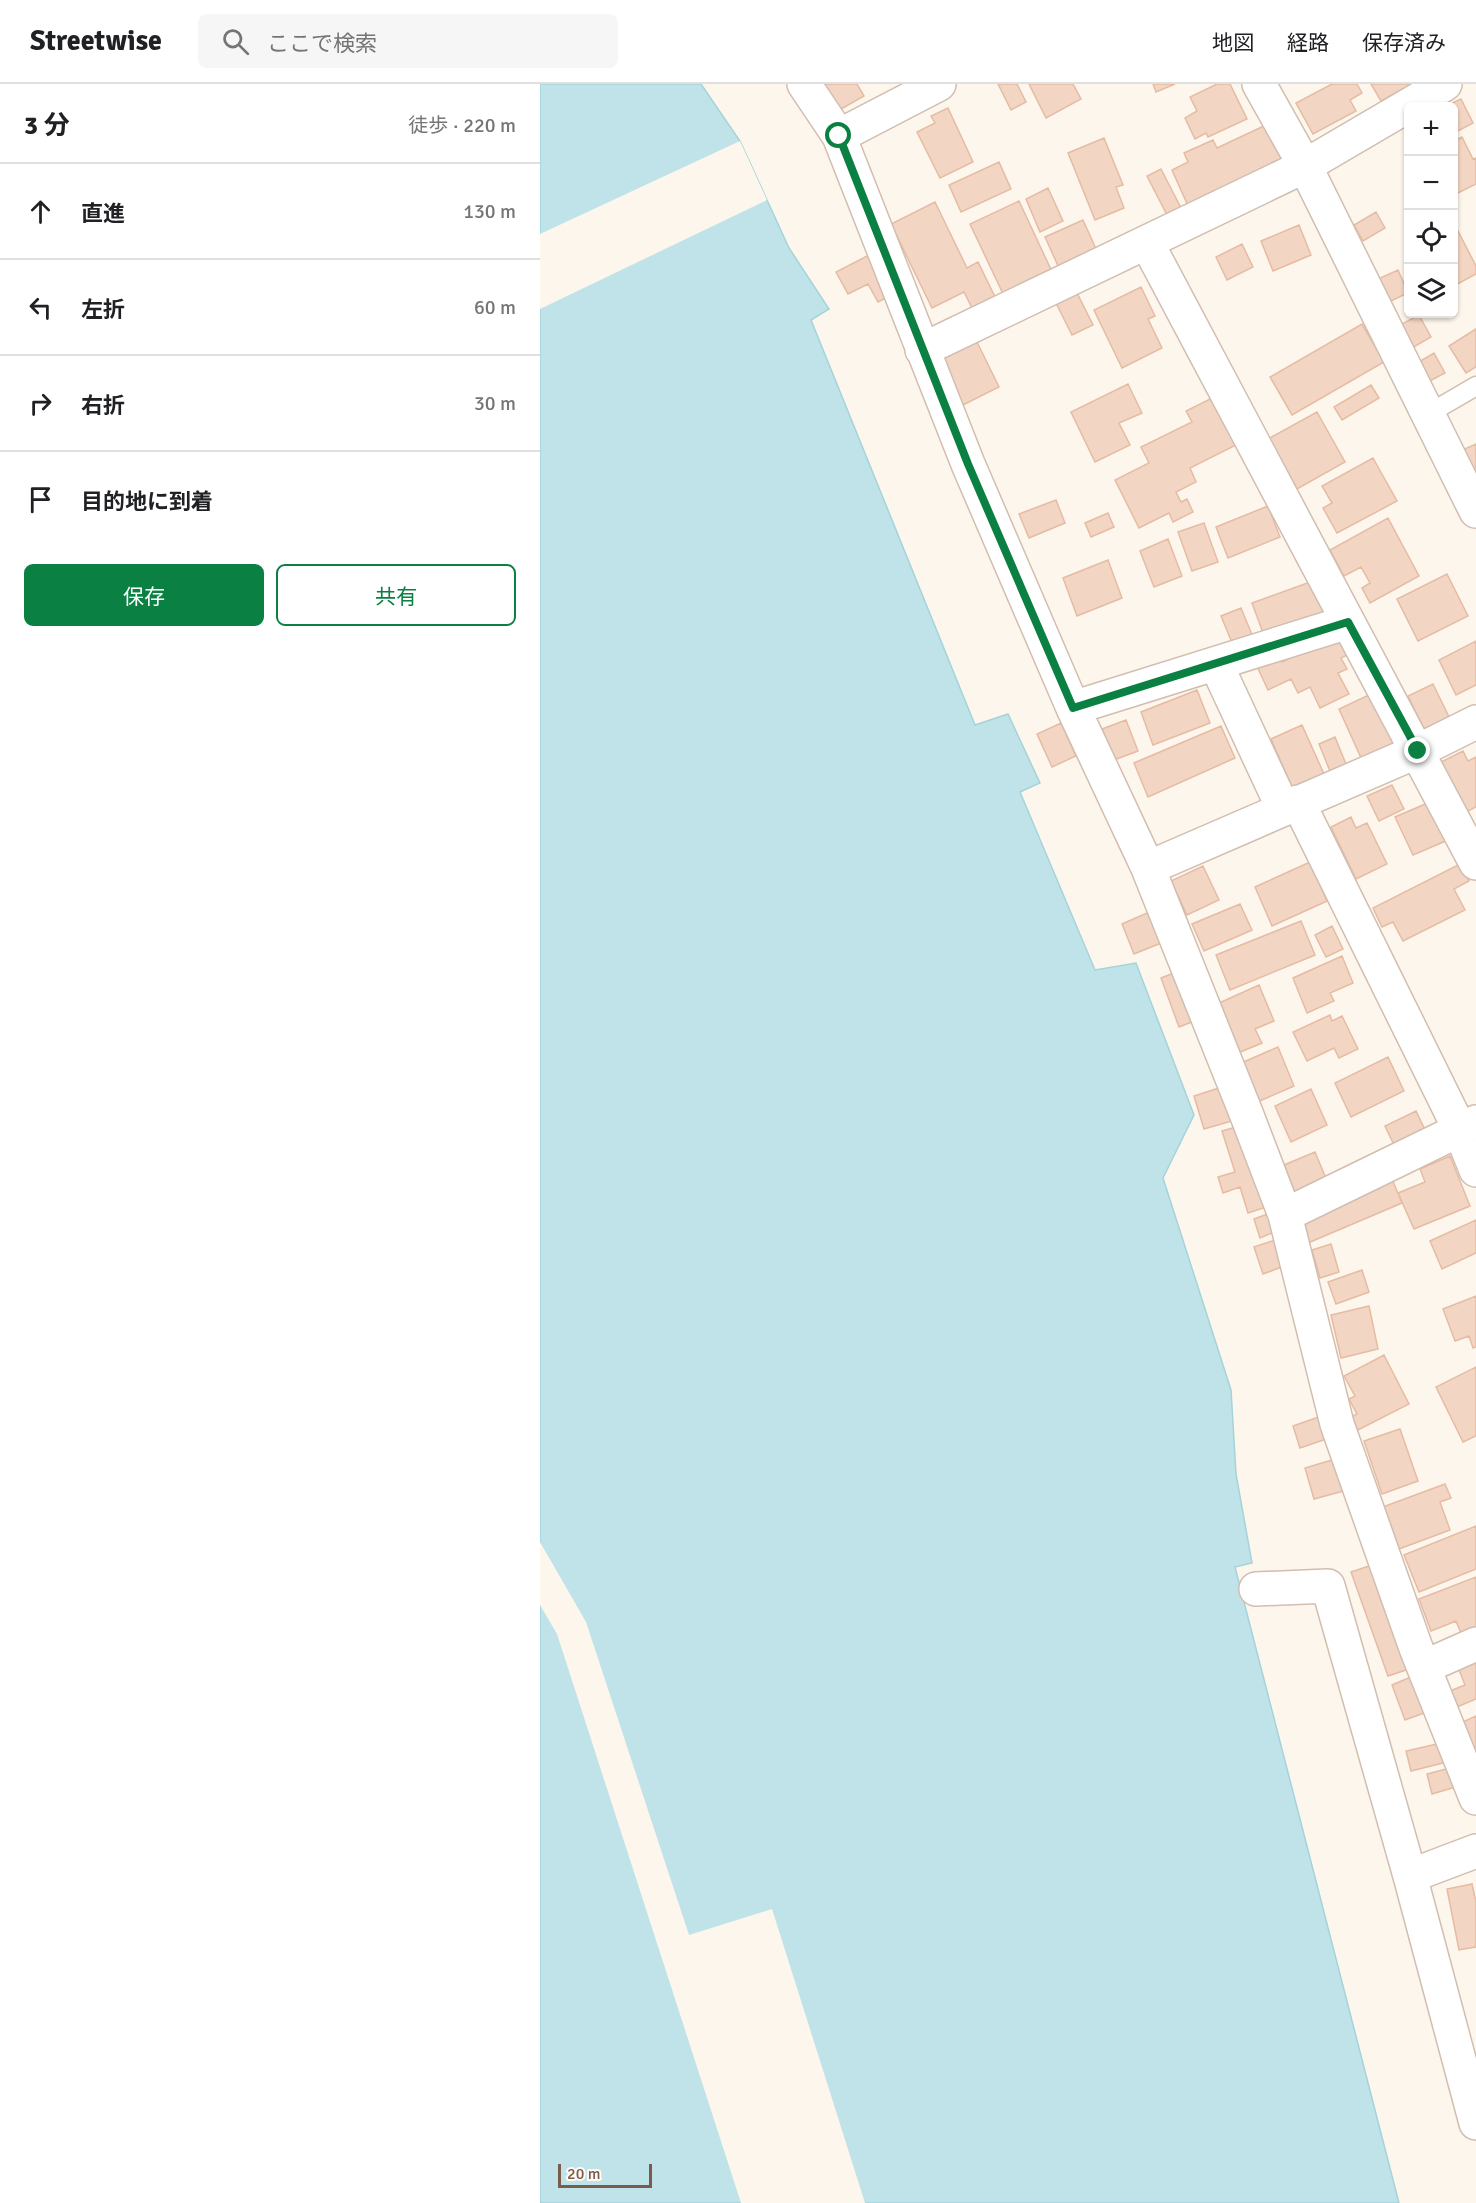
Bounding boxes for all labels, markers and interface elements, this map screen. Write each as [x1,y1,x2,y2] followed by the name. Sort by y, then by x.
[198,14,618,68] search box
[30,24,162,58] text: Streetwise
[219,25,252,58] icon: search
[267,30,377,57] text: ここで検索
[1212,30,1254,56] text: 地図
[1287,30,1329,56] text: 経路
[1362,30,1446,56] text: 保存済み
[1404,102,1458,318] map controls
[1404,102,1458,156] button: +
[24,110,70,142] text: 3 分
[408,113,516,138] text: 徒歩 · 220 m
[825,122,851,148] route start
[1404,156,1458,210] button: −
[24,195,57,228] icon: ahead
[463,199,516,224] text: 130 m
[81,200,125,227] text: 直進
[1404,210,1458,264] button: locate
[1404,264,1458,318] button: layers
[24,291,57,324] icon: left
[474,295,516,320] text: 60 m
[81,296,125,323] text: 左折
[24,387,57,420] icon: right
[474,391,516,416] text: 30 m
[81,392,125,419] text: 右折
[24,483,57,516] icon: arrive
[81,488,213,515] text: 目的地に到着
[24,564,264,626] button: 保存
[276,564,516,626] button: 共有
[1404,737,1430,763] route end
[558,2161,652,2188] scale bar
[567,2164,601,2184] text: 20 m

